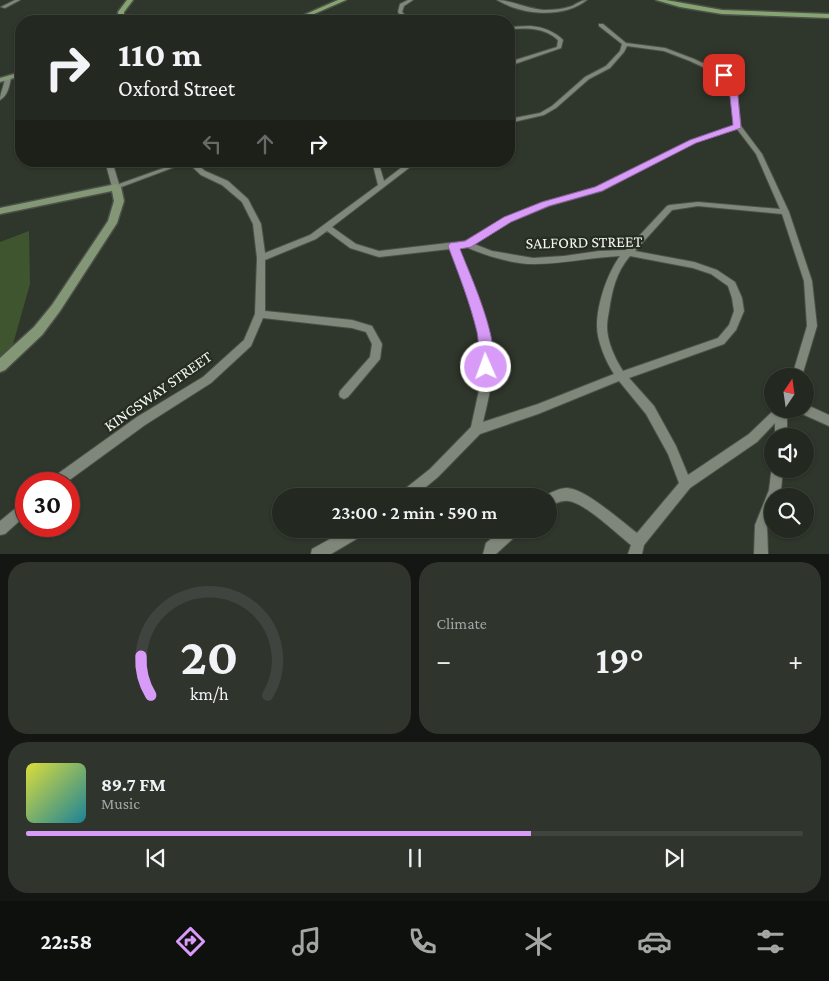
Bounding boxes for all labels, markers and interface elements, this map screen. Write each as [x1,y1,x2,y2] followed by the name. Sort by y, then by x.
[35,35,100,100] icon: right
[118,35,202,74] text: 110 m
[703,54,745,96] pin
[710,61,738,89] icon: arrive
[118,76,235,101] text: Oxford Street
[198,130,226,158] icon: left
[251,130,279,158] icon: ahead
[304,130,332,158] icon: right
[526,232,643,252] street label: SALFORD STREET
[459,340,511,392] position arrow
[101,347,215,434] street label: KINGSWAY STREET
[764,368,814,418] north arrow
[764,368,814,538] map controls
[764,428,814,478] button: sound
[15,472,80,537] speed limit sign: 30
[764,488,814,538] button: search
[332,502,497,523] text: 23:00 · 2 min · 590 m
[437,615,487,632] text: Climate
[180,627,238,685] text: 20
[596,639,644,681] text: 19°
[437,645,451,676] text: −
[788,645,803,676] text: +
[190,684,229,704] text: km/h
[101,774,166,795] text: 89.7 FM
[101,795,140,812] text: Music
[142,844,170,872] icon: previous
[401,844,429,872] icon: pause
[660,844,688,872] icon: next
[173,924,208,959] icon: directions
[289,924,324,959] icon: music
[405,924,440,959] icon: phone
[521,924,556,959] icon: climate
[637,924,672,959] icon: car
[753,924,788,959] icon: filters
[41,929,92,954] text: 22:58

